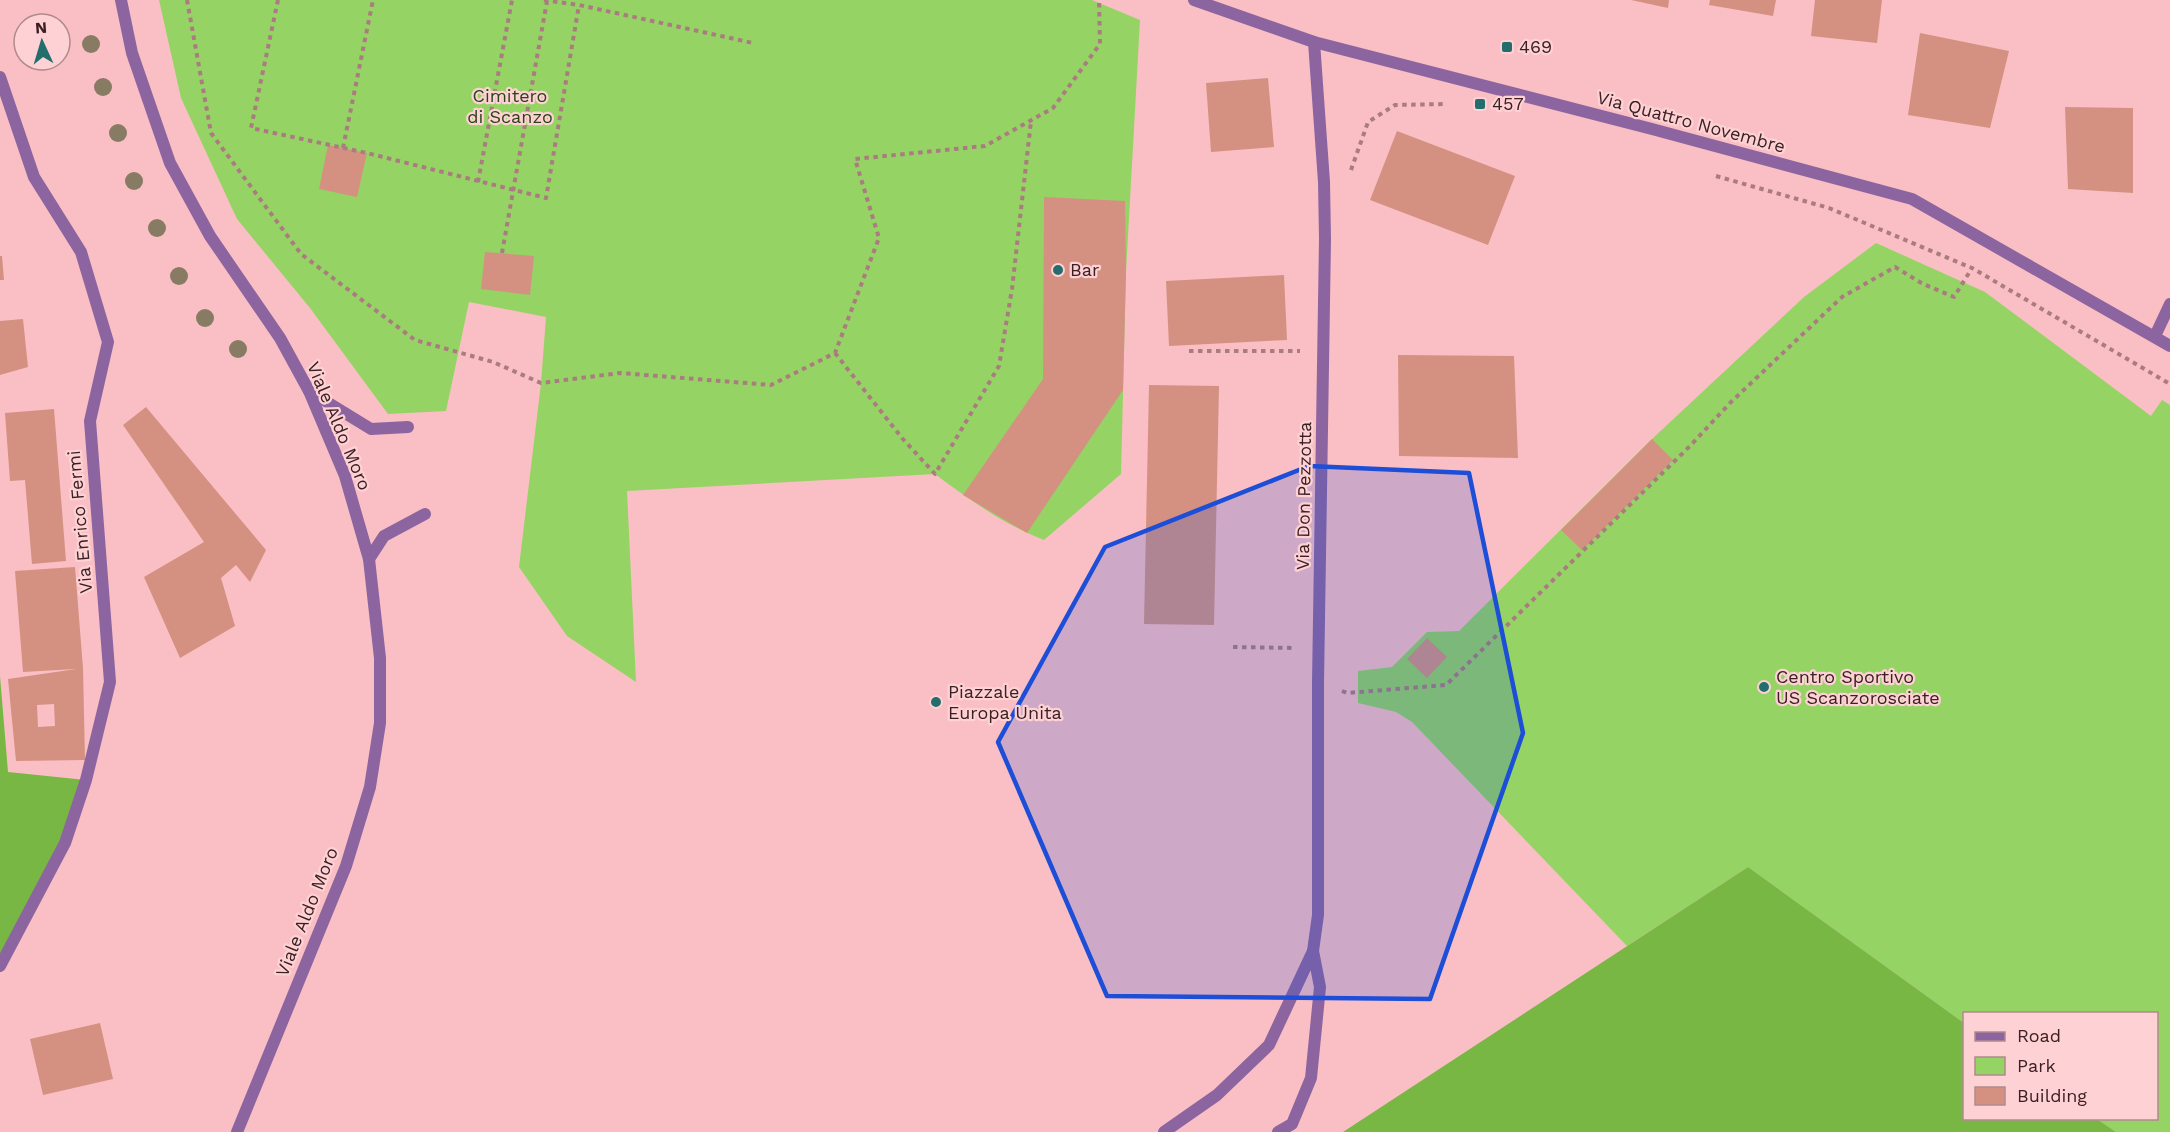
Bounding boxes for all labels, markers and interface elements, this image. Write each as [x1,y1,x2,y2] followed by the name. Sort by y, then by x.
[12,12,72,72] north arrow
[34,18,48,37] text: N
[1519,36,1552,57] place label: 469
[1500,40,1514,54] marker: 469
[467,85,553,127] park label: Cimitero di Scanzo
[1595,86,1788,157] street label: Via Quattro Novembre
[1492,93,1524,114] place label: 457
[1473,97,1487,111] marker: 457
[1070,259,1099,280] place label: Bar
[1051,263,1065,277] marker: Bar
[303,358,376,493] street label: Viale Aldo Moro
[1292,422,1315,570] street label: Via Don Pezzotta
[63,449,96,595] street label: Via Enrico Fermi
[1776,666,1940,708] place label: Centro Sportivo US Scanzorosciate
[1757,680,1771,694] marker: Centro Sportivo US Scanzorosciate
[948,681,1062,723] place label: Piazzale Europa Unita
[929,695,943,709] marker: Piazzale Europa Unita
[271,844,342,979] street label: Viale Aldo Moro
[1963,1012,2158,1120] legend
[2017,1025,2061,1046] text: Road
[2017,1055,2056,1076] text: Park
[2017,1085,2087,1106] text: Building

